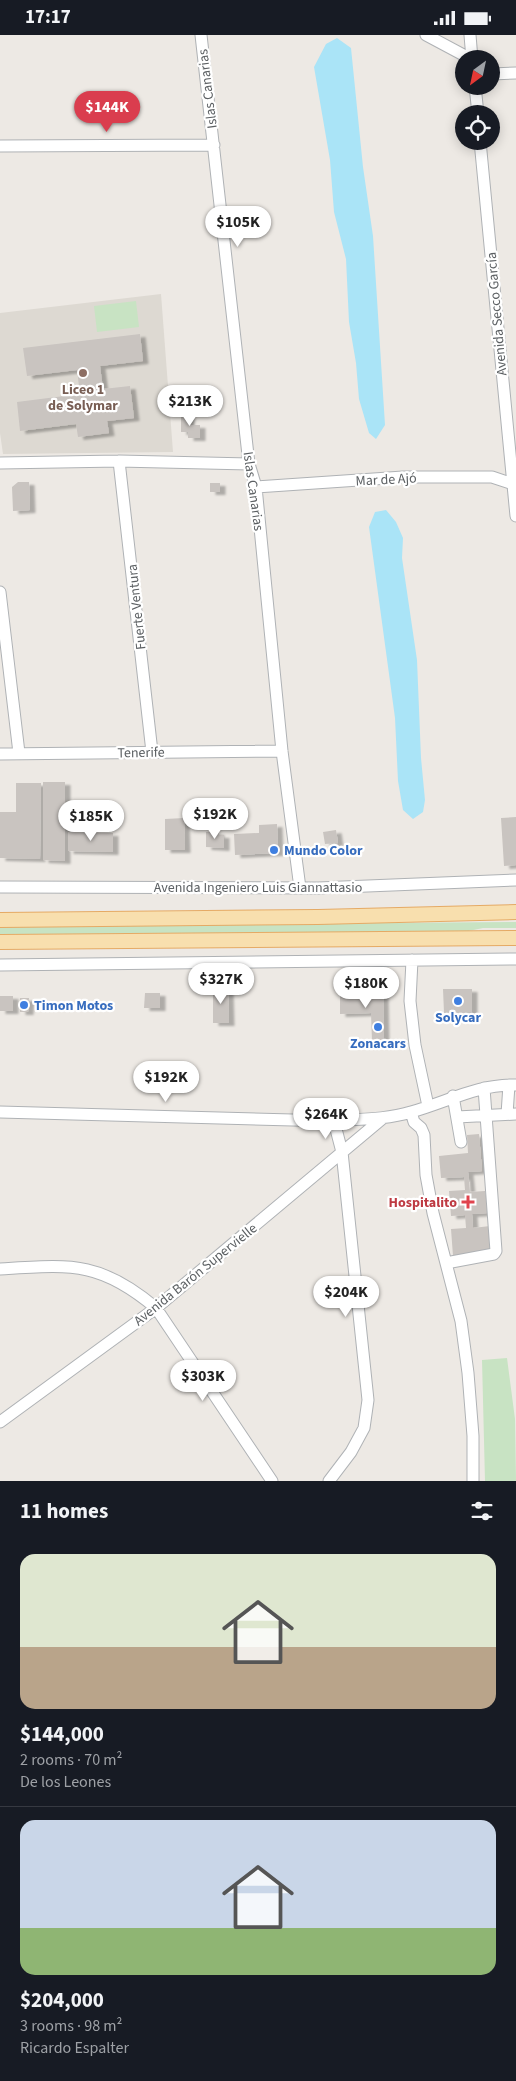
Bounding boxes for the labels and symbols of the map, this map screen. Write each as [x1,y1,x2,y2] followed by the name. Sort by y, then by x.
[193,48,223,130] street label: Islas Canarias
[455,50,500,95] north arrow
[72,91,142,133] pin: $144K
[203,205,273,248] pin: $105K
[482,251,512,377] street label: Avenida Secco García
[77,367,89,379] marker: Liceo 1 de Solymar
[48,380,118,416] place label: Liceo 1 de Solymar
[155,385,225,427] pin: $213K
[238,450,268,532] street label: Islas Canarias
[355,468,417,492] street label: Mar de Ajó
[123,563,151,651] street label: Fuerte Ventura
[117,743,165,763] street label: Tenerife
[180,797,250,840] pin: $192K
[56,799,126,842] pin: $185K
[284,841,363,861] place label: Mundo Color
[268,844,280,856] marker: Mundo Color
[154,878,362,898] street label: Avenida Ingeniero Luis Giannattasio
[186,963,256,1005] pin: $327K
[331,967,401,1009] pin: $180K
[452,995,464,1007] marker: Solycar
[34,996,113,1016] place label: Timon Motos
[18,999,30,1011] marker: Timon Motos
[435,1008,481,1028] place label: Solycar
[372,1021,384,1033] marker: Zonacars
[350,1034,406,1054] place label: Zonacars
[131,1061,201,1103] pin: $192K
[291,1097,361,1140] pin: $264K
[389,1193,457,1213] place label: Hospitalito
[461,1195,475,1209] marker: Hospitalito
[130,1219,262,1331] street label: Avenida Barón Supervielle
[311,1275,381,1318] pin: $204K
[168,1359,238,1402] pin: $303K

